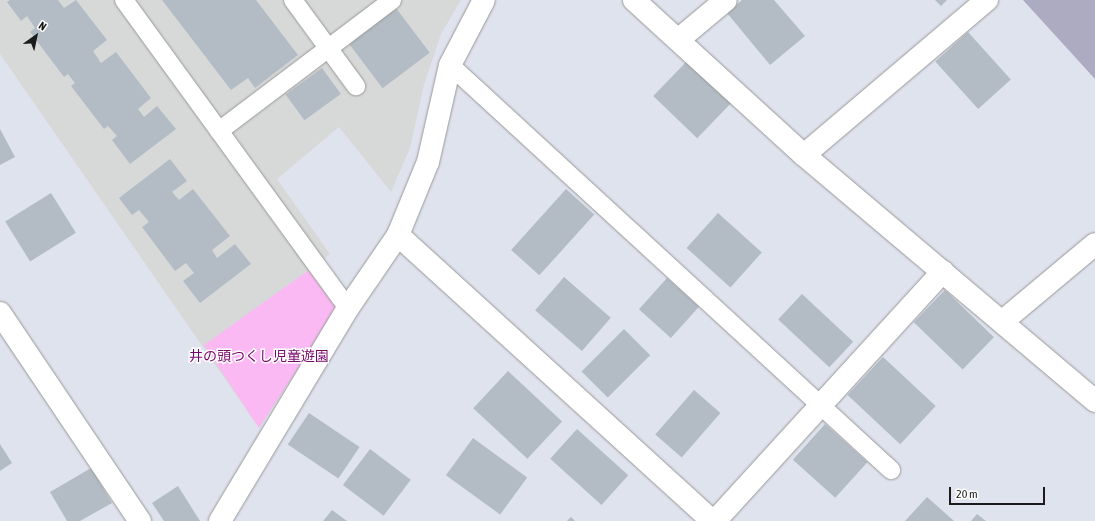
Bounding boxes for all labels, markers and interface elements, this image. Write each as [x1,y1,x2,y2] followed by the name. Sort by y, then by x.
[16,16,56,56] north arrow
[37,19,49,33] text: N
[189,348,329,364] park label: 井の頭つくし児童遊園
[951,479,1047,505] scale bar
[956,487,978,501] text: 20 m

